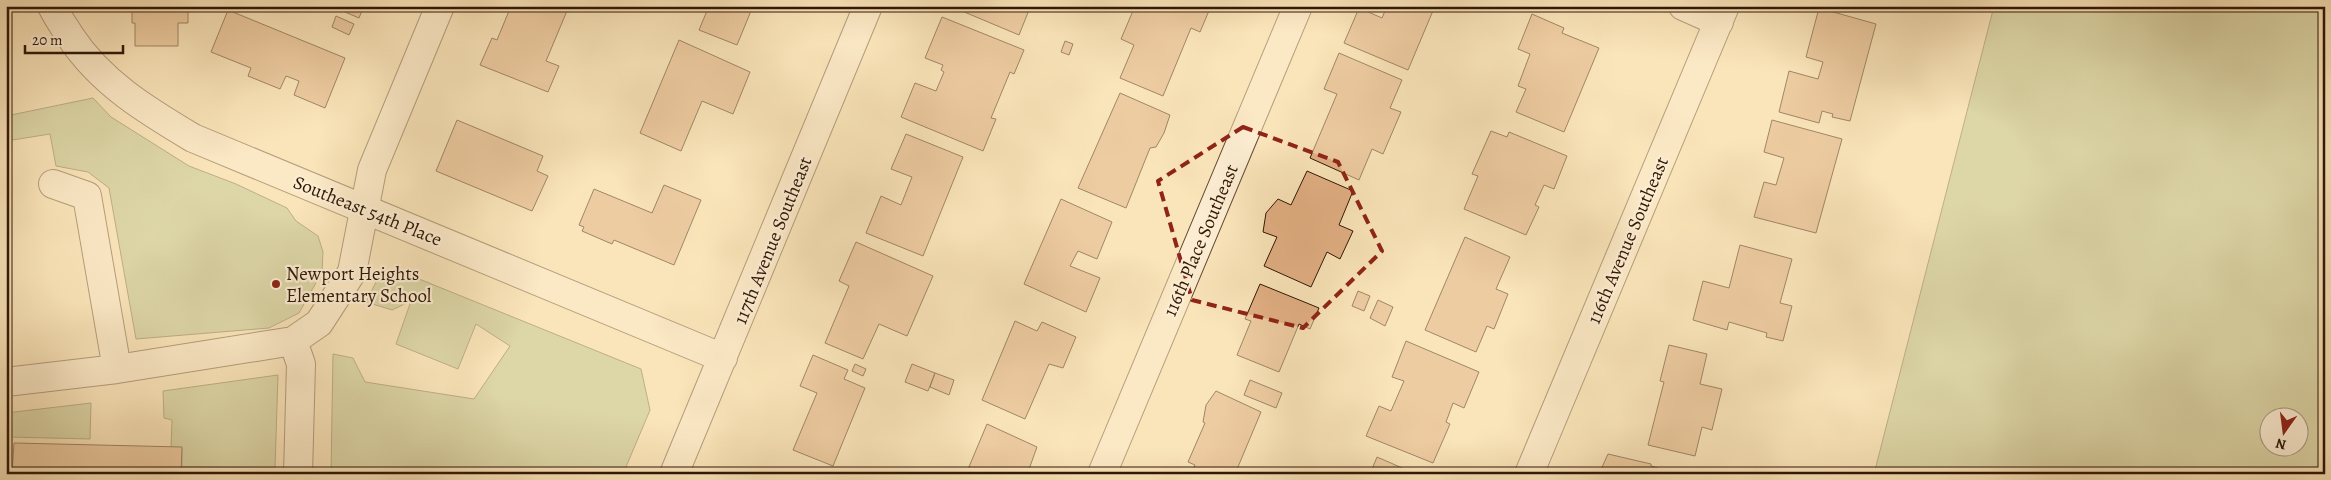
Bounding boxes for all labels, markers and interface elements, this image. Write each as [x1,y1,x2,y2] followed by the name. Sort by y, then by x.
[25,22,122,54] scale bar
[32,30,63,50] text: 20 m
[727,153,818,328] street label: 117th Avenue Southeast
[1581,153,1675,328] street label: 116th Avenue Southeast
[1157,160,1245,321] street label: 116th Place Southeast
[289,169,446,253] street label: Southeast 54th Place
[286,261,432,309] place label: Newport Heights Elementary School
[270,278,282,290] marker: Newport Heights Elementary School
[2258,408,2308,458] north arrow
[2274,434,2288,455] text: N

